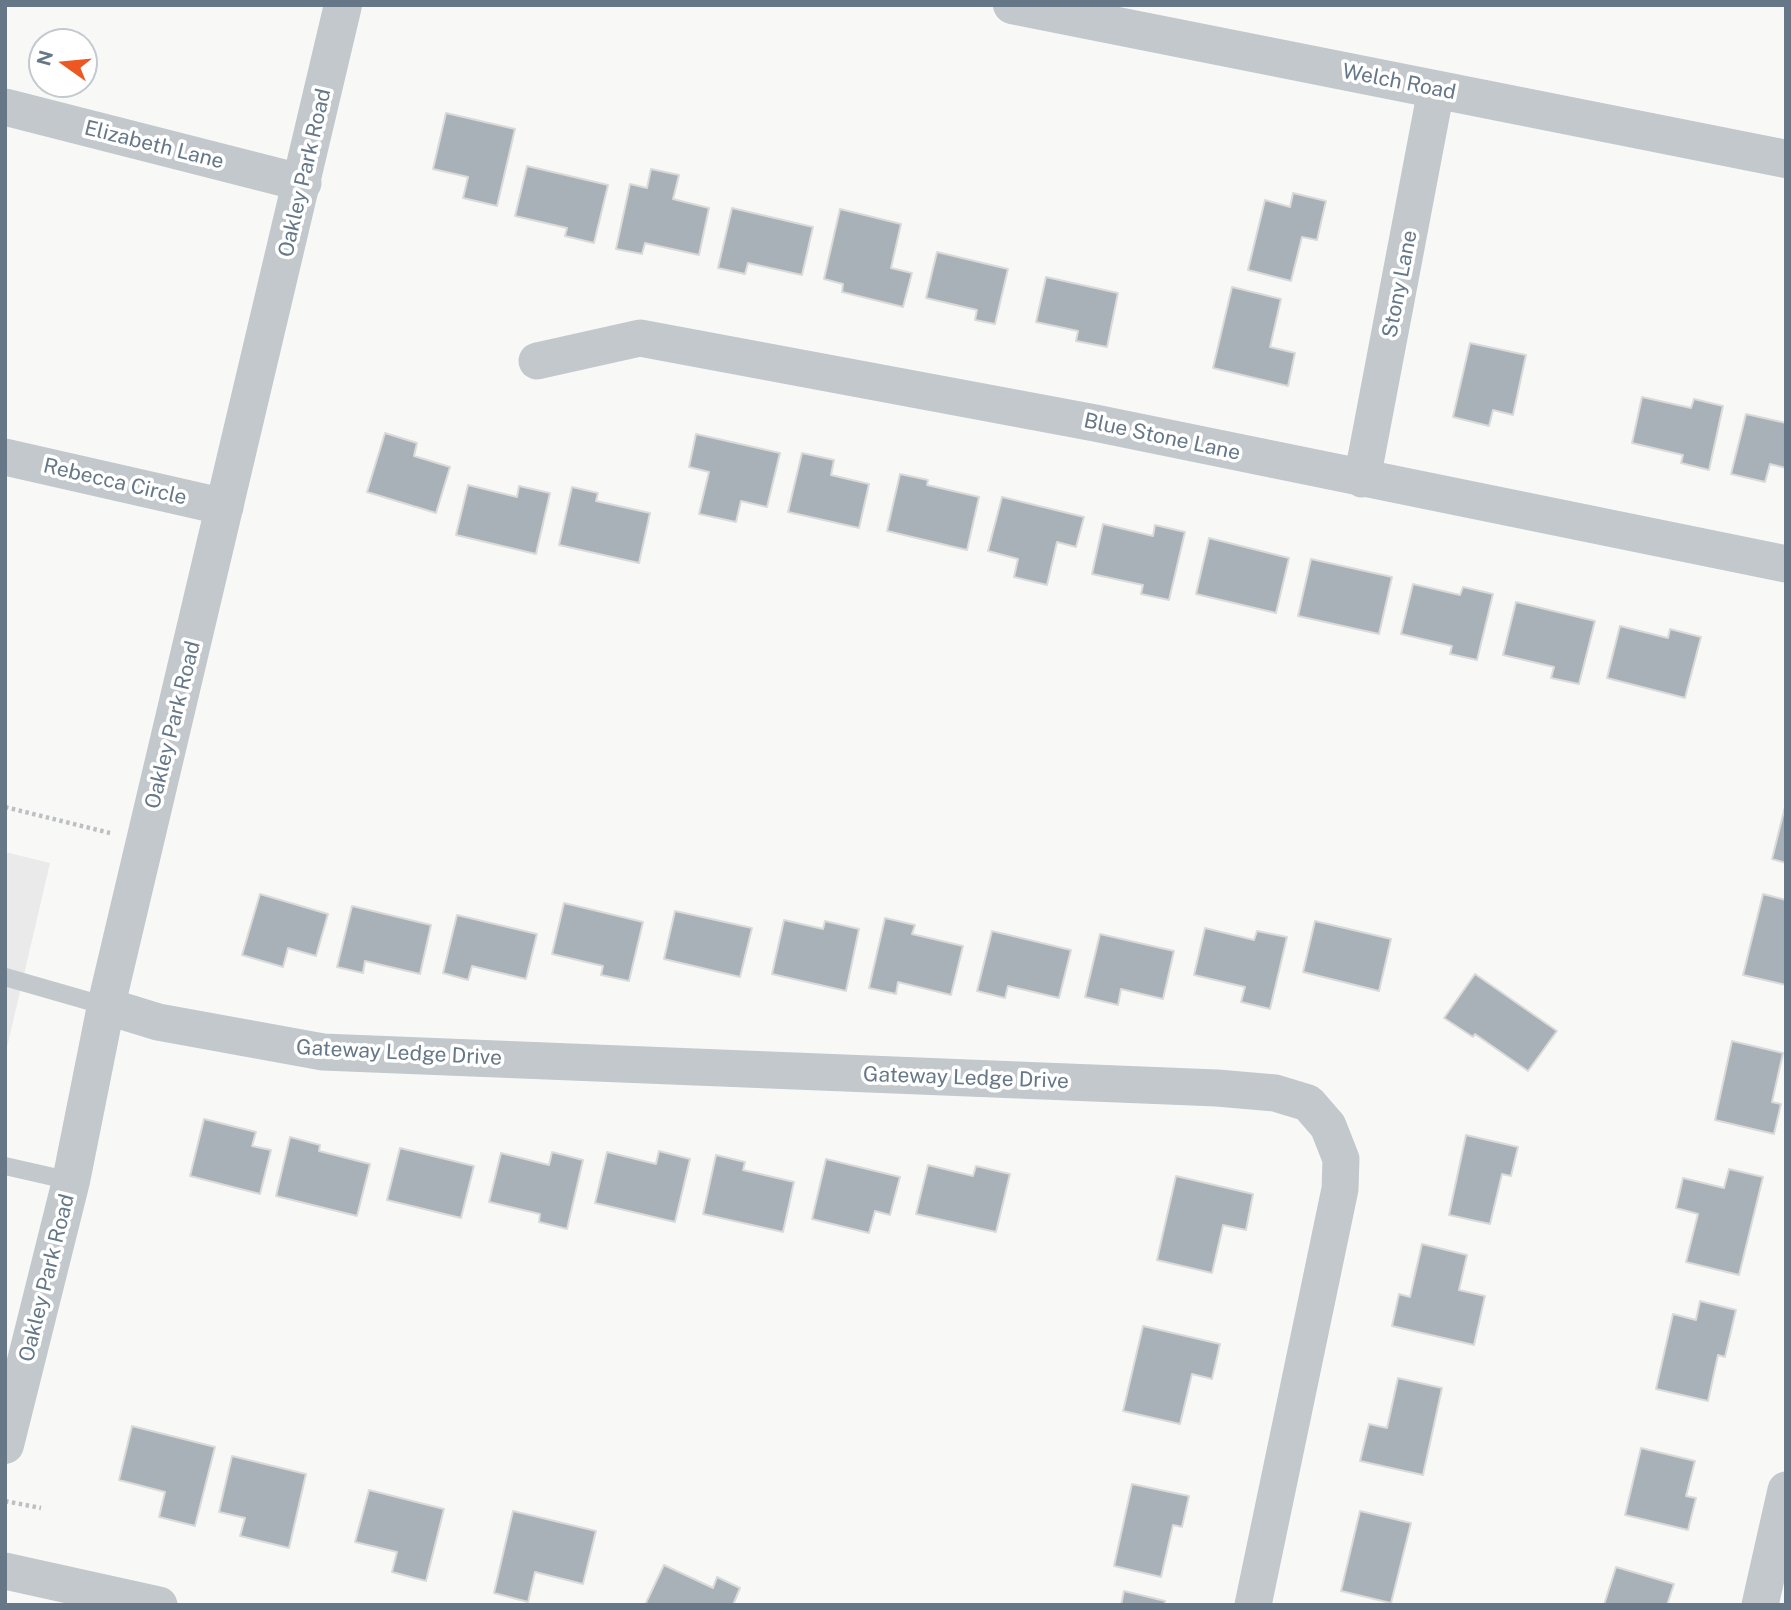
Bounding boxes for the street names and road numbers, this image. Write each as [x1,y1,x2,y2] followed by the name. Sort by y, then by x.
[1340,59,1458,105] street label: Welch Road
[273,86,337,260] street label: Oakley Park Road
[82,116,226,174] street label: Elizabeth Lane
[1377,228,1423,340] street label: Stony Lane
[1082,408,1242,466] street label: Blue Stone Lane
[41,453,189,511] street label: Rebecca Circle
[140,638,206,812] street label: Oakley Park Road
[295,1035,503,1071] street label: Gateway Ledge Drive
[863,1062,1069,1094] street label: Gateway Ledge Drive
[14,1191,80,1365] street label: Oakley Park Road

